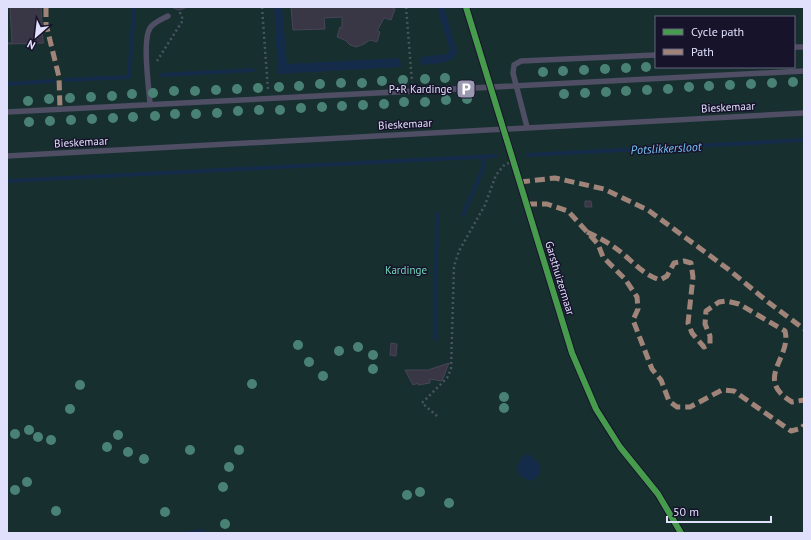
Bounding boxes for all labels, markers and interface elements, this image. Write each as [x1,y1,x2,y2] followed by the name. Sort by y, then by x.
[16,16,56,56] north arrow
[655,16,795,68] legend
[691,24,744,39] text: Cycle path
[25,37,38,53] text: N
[691,44,714,59] text: Path
[455,78,477,100] parking icon: P+R Kardinge
[389,82,452,96] place label: P+R Kardinge
[701,99,756,115] street label: Bieskemaar
[378,116,433,132] street label: Bieskemaar
[54,134,109,150] street label: Bieskemaar
[630,139,703,157] water label: Potslikkersloot
[542,239,578,317] street label: Garsthuizermaar
[385,263,427,277] park label: Kardinge
[667,498,771,524] scale bar
[673,504,699,519] text: 50 m

